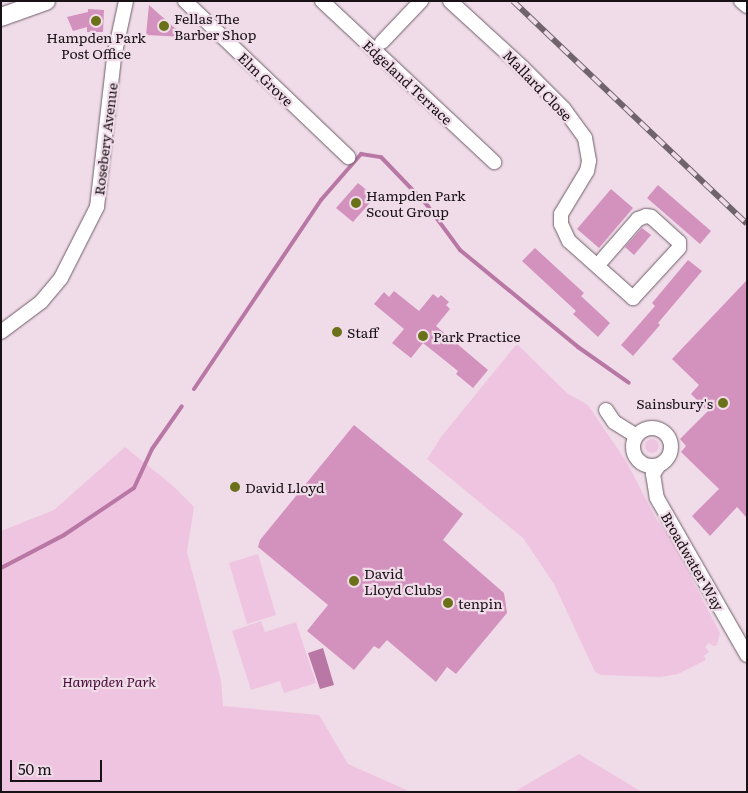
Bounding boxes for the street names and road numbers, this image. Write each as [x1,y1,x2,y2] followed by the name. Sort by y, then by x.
[360,36,456,128] street label: Edgeland Terrace
[500,46,576,124] street label: Mallard Close
[235,49,297,109] street label: Elm Grove
[90,82,120,196] street label: Rosebery Avenue
[658,509,728,613] street label: Broadwater Way

